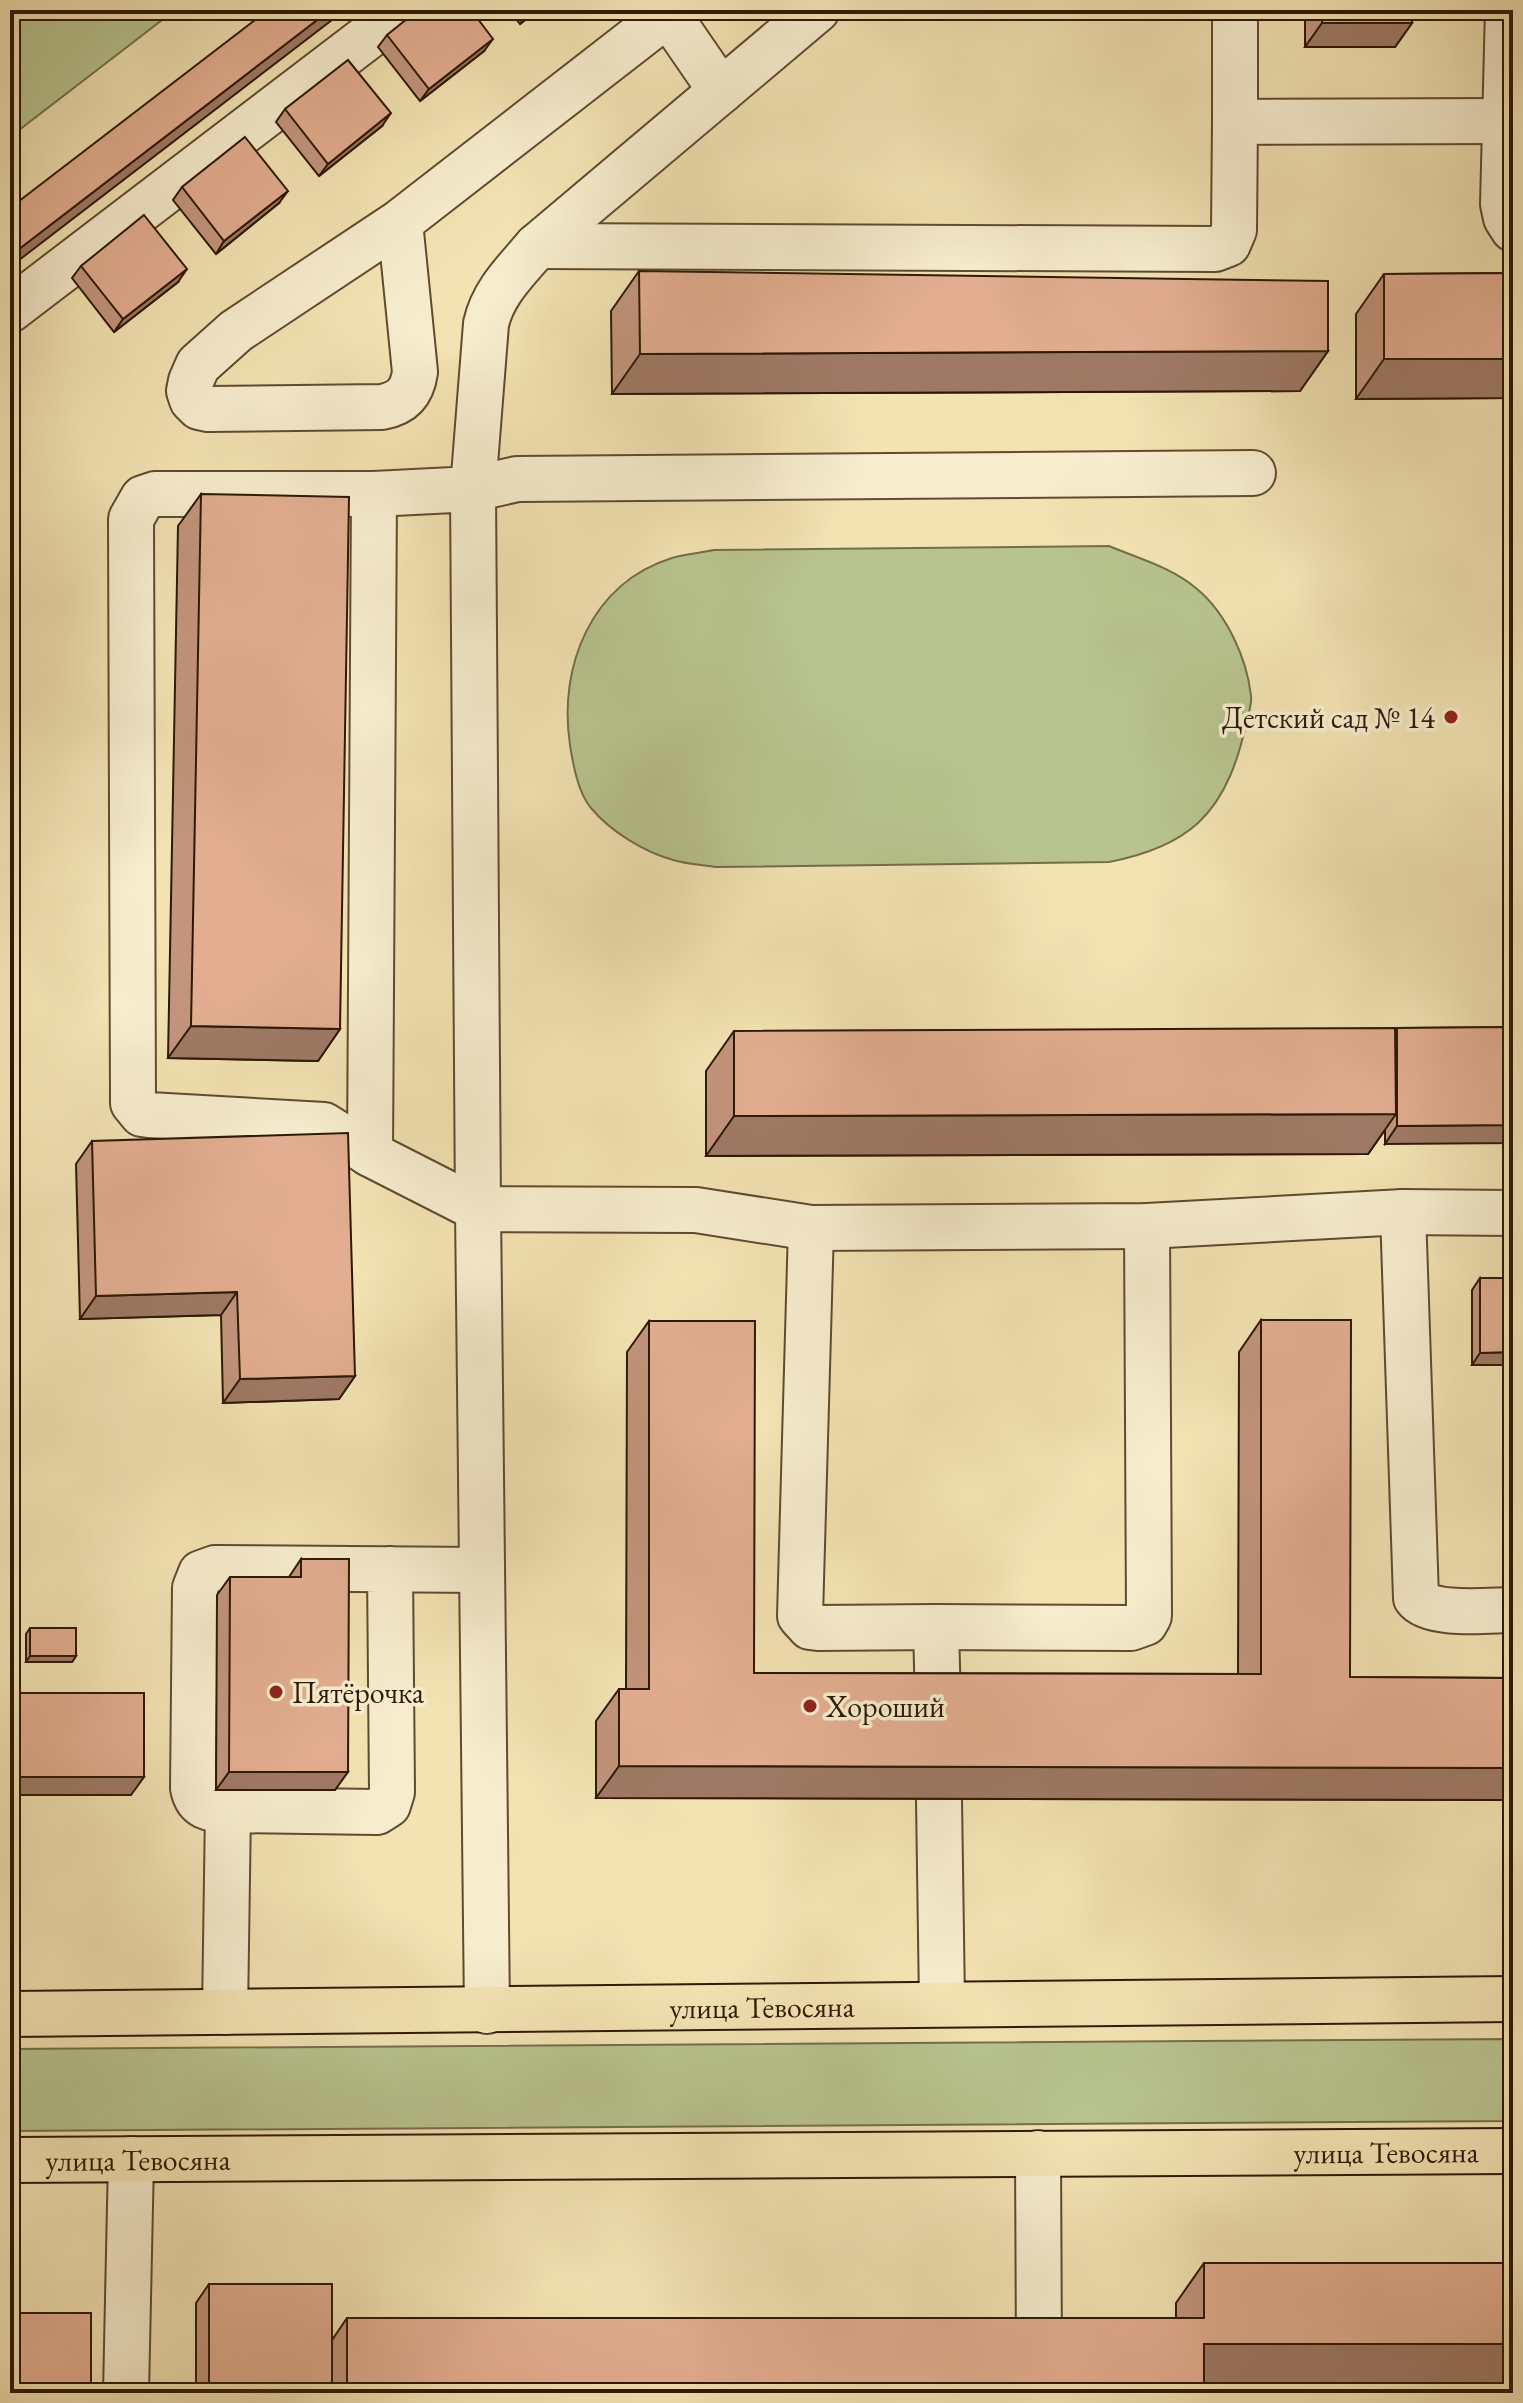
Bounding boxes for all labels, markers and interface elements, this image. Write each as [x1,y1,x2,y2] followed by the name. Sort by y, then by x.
[1222,698,1436,737] place label: Детский сад № 14
[1442,708,1460,726] marker: Детский сад № 14
[292,1673,424,1712] place label: Пятёрочка
[267,1683,285,1701] marker: Пятёрочка
[825,1687,945,1726] place label: Хороший
[801,1697,819,1715] marker: Хороший
[669,1986,855,2027] street label: улица Тевосяна
[1293,2132,1479,2172] street label: улица Тевосяна
[45,2139,231,2179] street label: улица Тевосяна

